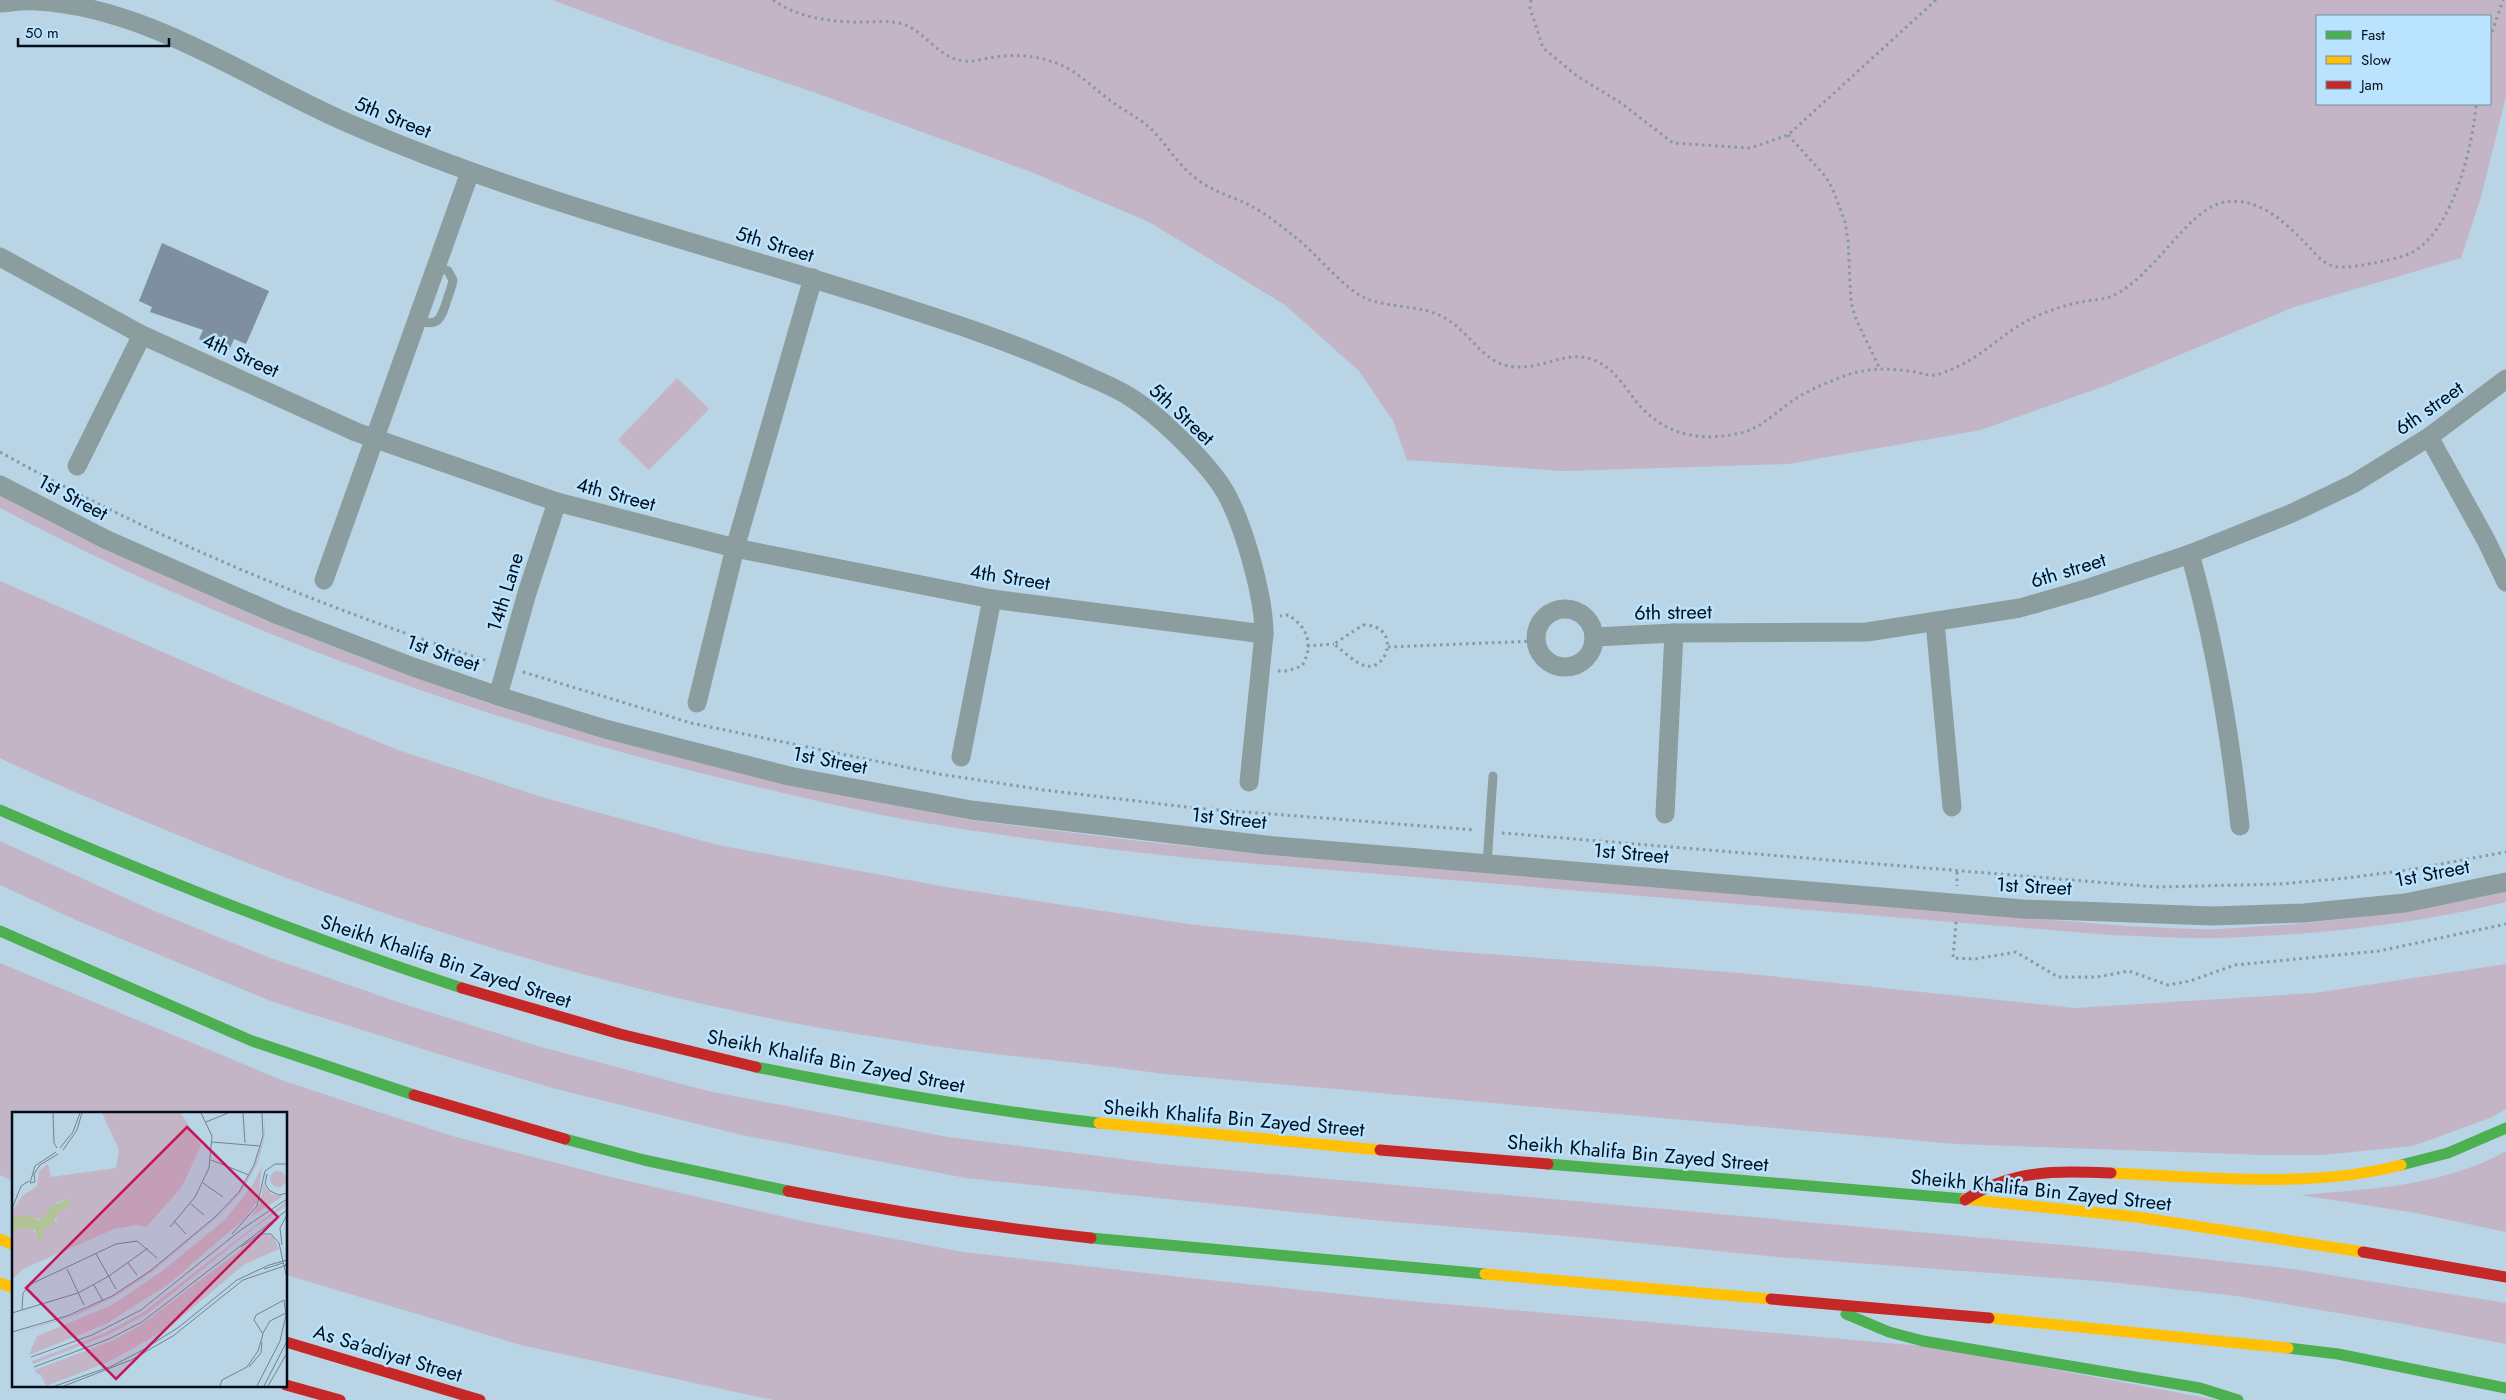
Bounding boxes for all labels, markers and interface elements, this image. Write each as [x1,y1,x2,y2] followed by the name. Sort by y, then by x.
[18,15,169,47] scale bar
[2316,15,2491,105] legend
[25,22,59,44] text: 50 m
[2361,24,2385,46] text: Fast
[2361,49,2392,71] text: Slow
[2359,74,2384,96] text: Jam
[350,89,436,146] street label: 5th Street
[732,219,818,270] street label: 5th Street
[198,326,284,385] street label: 4th Street
[2389,374,2470,443] street label: 6th street
[1142,376,1221,452] street label: 5th Street
[33,467,113,528] street label: 1st Street
[573,470,659,519] street label: 4th Street
[2027,545,2110,596] street label: 6th street
[480,549,531,635] street label: 14th Lane
[968,557,1052,598] street label: 4th Street
[1634,597,1712,628] street label: 6th street
[402,627,483,680] street label: 1st Street
[790,739,870,782] street label: 1st Street
[1190,800,1268,837] street label: 1st Street
[1592,836,1670,871] street label: 1st Street
[2392,852,2472,895] street label: 1st Street
[1995,870,2073,903] street label: 1st Street
[317,907,575,1016] street label: Sheikh Khalifa Bin Zayed Street
[705,1022,967,1101] street label: Sheikh Khalifa Bin Zayed Street
[1102,1093,1366,1144] street label: Sheikh Khalifa Bin Zayed Street
[12,1112,288,1388] inset map
[1506,1128,1770,1179] street label: Sheikh Khalifa Bin Zayed Street
[1909,1162,2173,1219] street label: Sheikh Khalifa Bin Zayed Street
[310,1317,466,1390] street label: As Sa'adiyat Street

